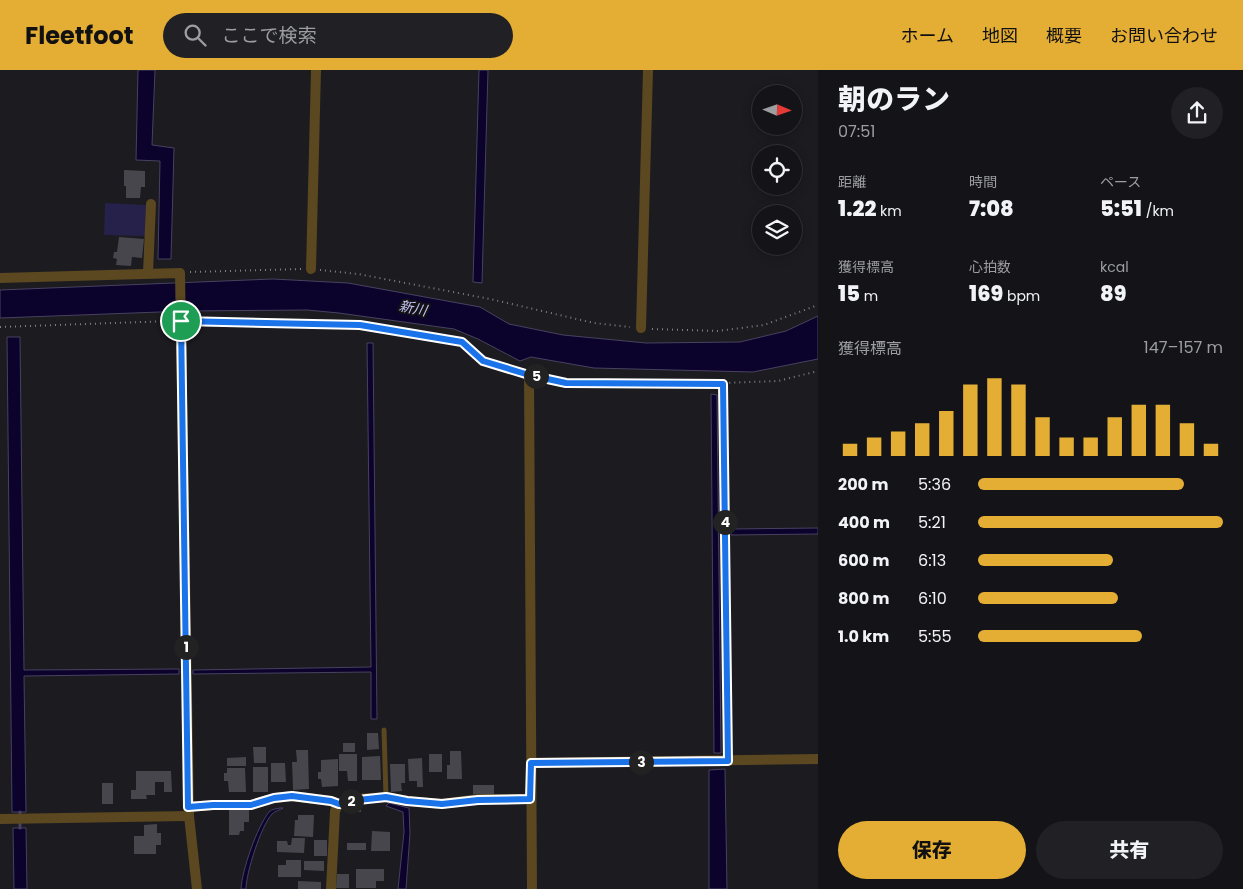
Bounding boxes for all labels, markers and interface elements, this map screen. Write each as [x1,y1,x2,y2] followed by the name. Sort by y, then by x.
[163,13,513,58] search box
[25,19,133,52] text: Fleetfoot
[181,21,209,49] icon: search
[221,22,317,49] text: ここで検索
[901,23,954,48] text: ホーム
[982,23,1018,48] text: 地図
[1046,23,1082,48] text: 概要
[1110,23,1218,48] text: お問い合わせ
[838,80,950,119] text: 朝のラン
[752,85,802,135] north arrow
[752,85,802,255] map controls
[1171,87,1223,139] button: share
[838,120,875,143] text: 07:51
[752,145,802,195] button: locate
[838,172,866,192] text: 距離
[969,172,997,192] text: 時間
[1100,172,1141,192] text: ペース
[838,194,876,223] text: 1.22
[969,194,1014,223] text: 7:08
[1100,194,1142,223] text: 5:51
[876,201,902,221] text: km
[1142,201,1174,221] text: /km
[752,205,802,255] button: layers
[838,257,894,277] text: 獲得標高
[969,257,1011,277] text: 心拍数
[1100,257,1129,277] text: kcal
[838,279,860,308] text: 15
[969,279,1003,308] text: 169
[1100,279,1126,308] text: 89
[860,286,878,306] text: m
[1003,286,1040,306] text: bpm
[397,296,431,321] water label: 新川
[160,300,202,342] pin
[167,307,195,335] icon: arrive
[1144,336,1223,359] text: 147–157 m
[838,337,902,360] text: 獲得標高
[524,364,548,388] pin: 5
[532,366,541,386] text: 5
[838,473,888,496] text: 200 m
[918,473,951,496] text: 5:36
[712,510,738,534] pin: 4
[838,511,890,534] text: 400 m
[918,511,946,534] text: 5:21
[721,512,730,532] text: 4
[838,549,889,572] text: 600 m
[918,549,946,572] text: 6:13
[838,587,890,610] text: 800 m
[918,587,947,610] text: 6:10
[838,625,889,648] text: 1.0 km
[918,625,952,648] text: 5:55
[174,634,198,660] pin: 1
[184,637,189,657] text: 1
[628,750,654,774] pin: 3
[637,752,646,772] text: 3
[338,788,364,814] pin: 2
[348,791,356,811] text: 2
[838,821,1026,879] button: 保存
[1036,821,1223,879] button: 共有

